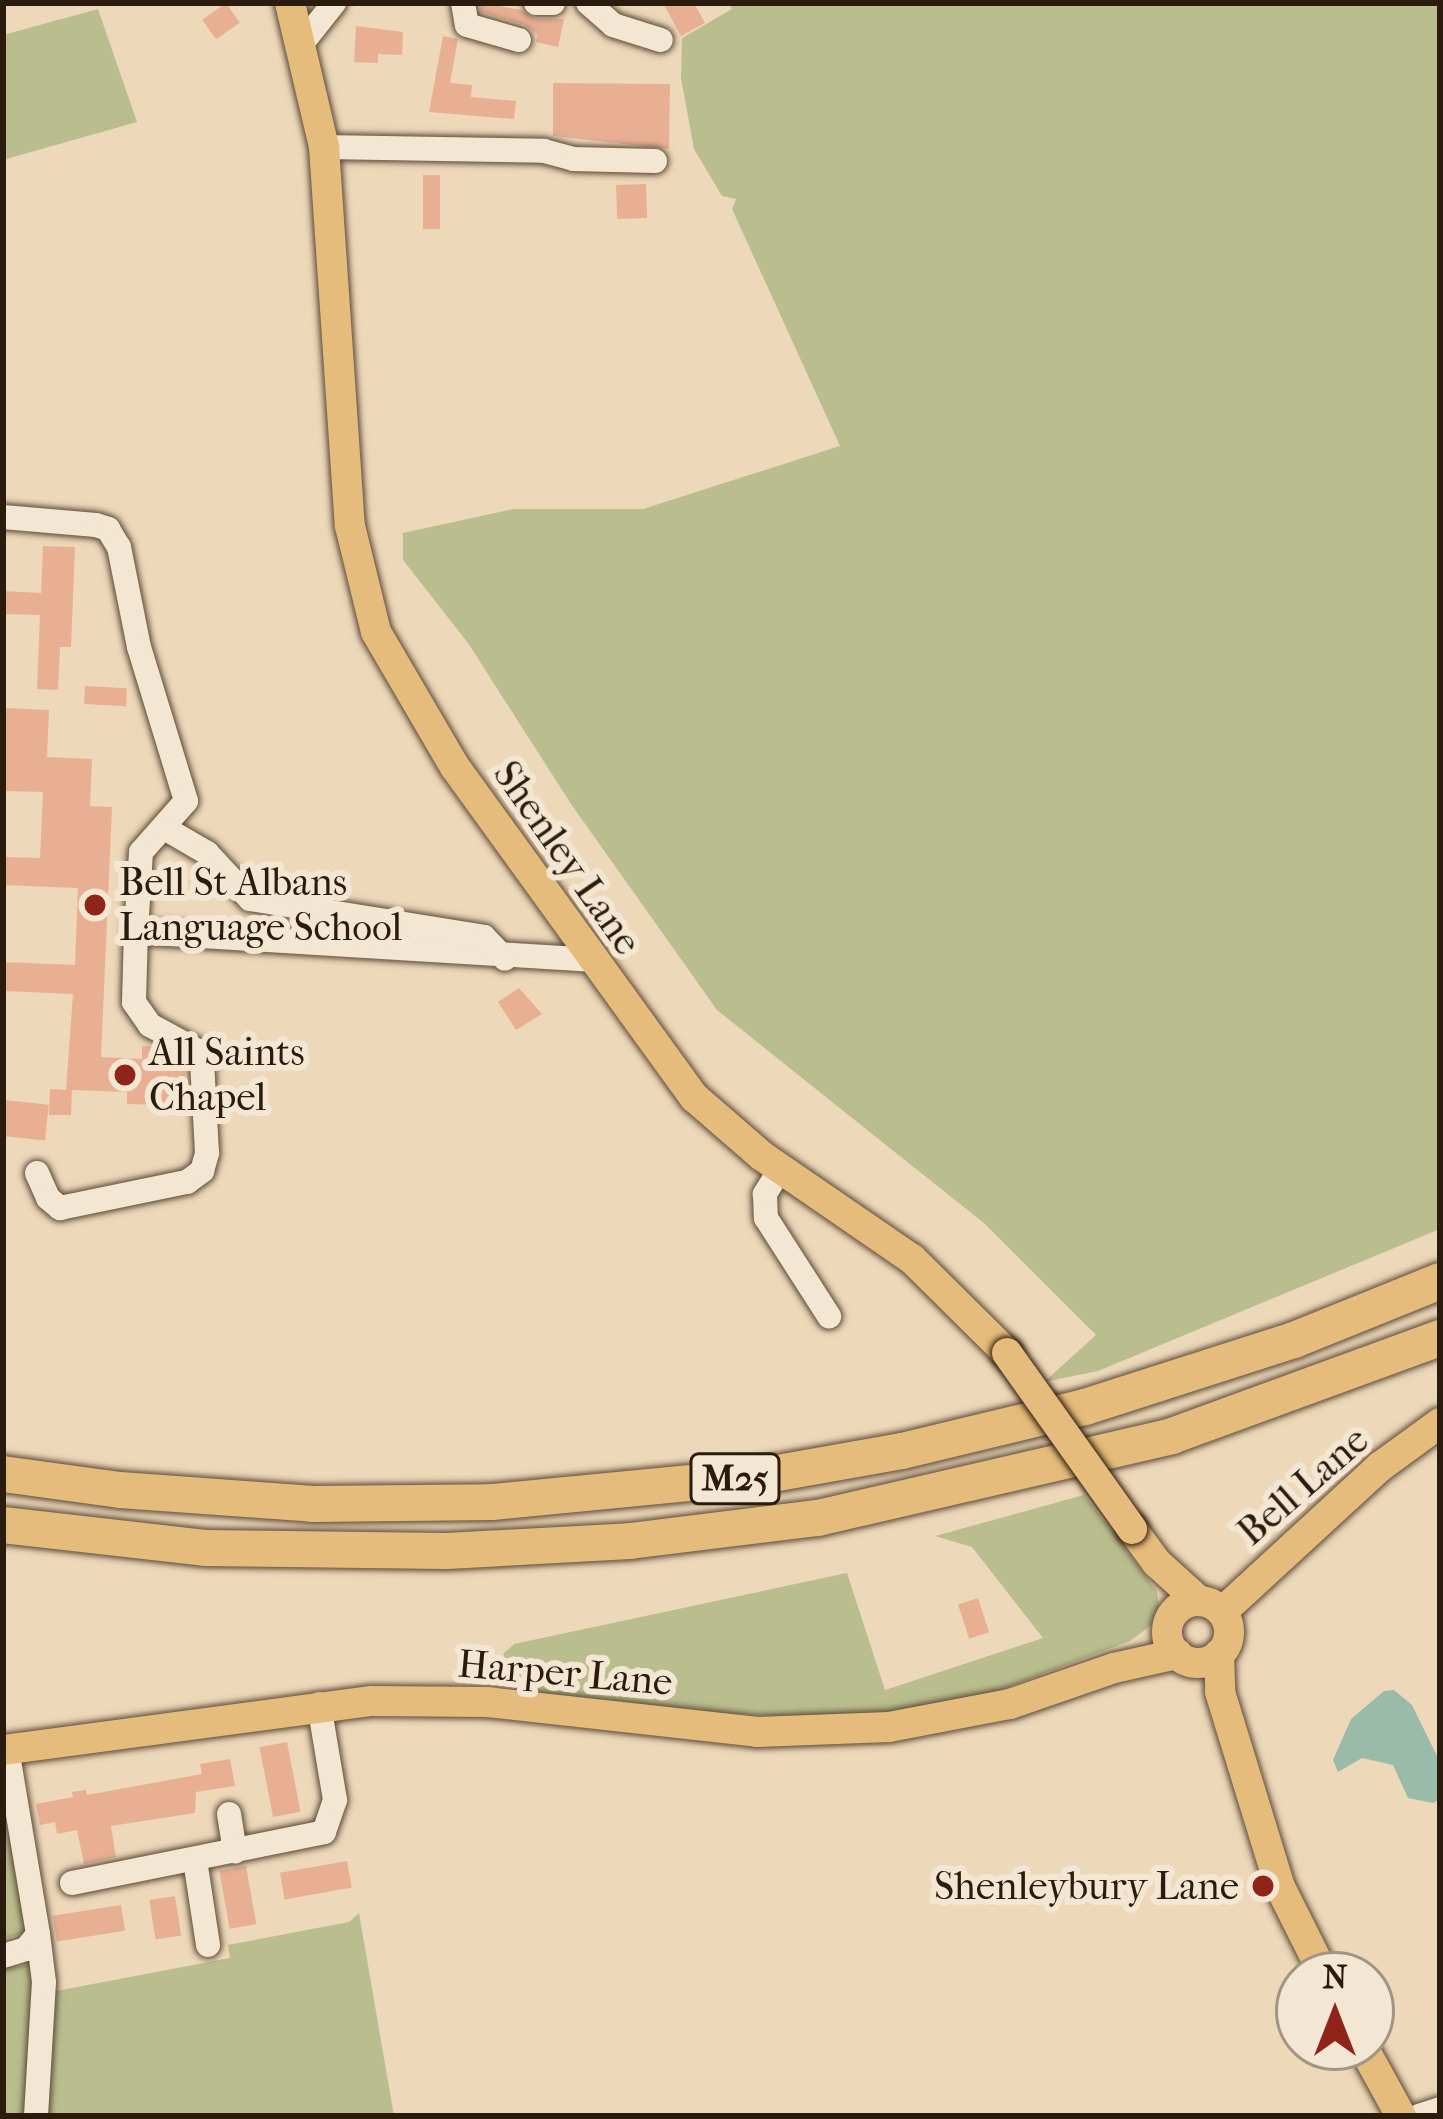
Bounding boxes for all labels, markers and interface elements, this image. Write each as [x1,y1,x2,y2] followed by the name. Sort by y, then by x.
[483,752,651,964] street label: Shenley Lane
[119,860,402,951] place label: Bell St Albans Language School
[82,892,108,918] marker: Bell St Albans Language School
[149,1030,305,1121] place label: All Saints Chapel
[112,1062,138,1088] marker: All Saints Chapel
[1228,1417,1378,1555] street label: Bell Lane
[687,1449,783,1509] road number: M25
[456,1640,674,1706] street label: Harper Lane
[934,1863,1239,1909] place label: Shenleybury Lane
[1250,1873,1276,1899] marker: Shenleybury Lane
[1275,1951,1395,2071] north arrow
[1322,1958,1348,1997] text: N

